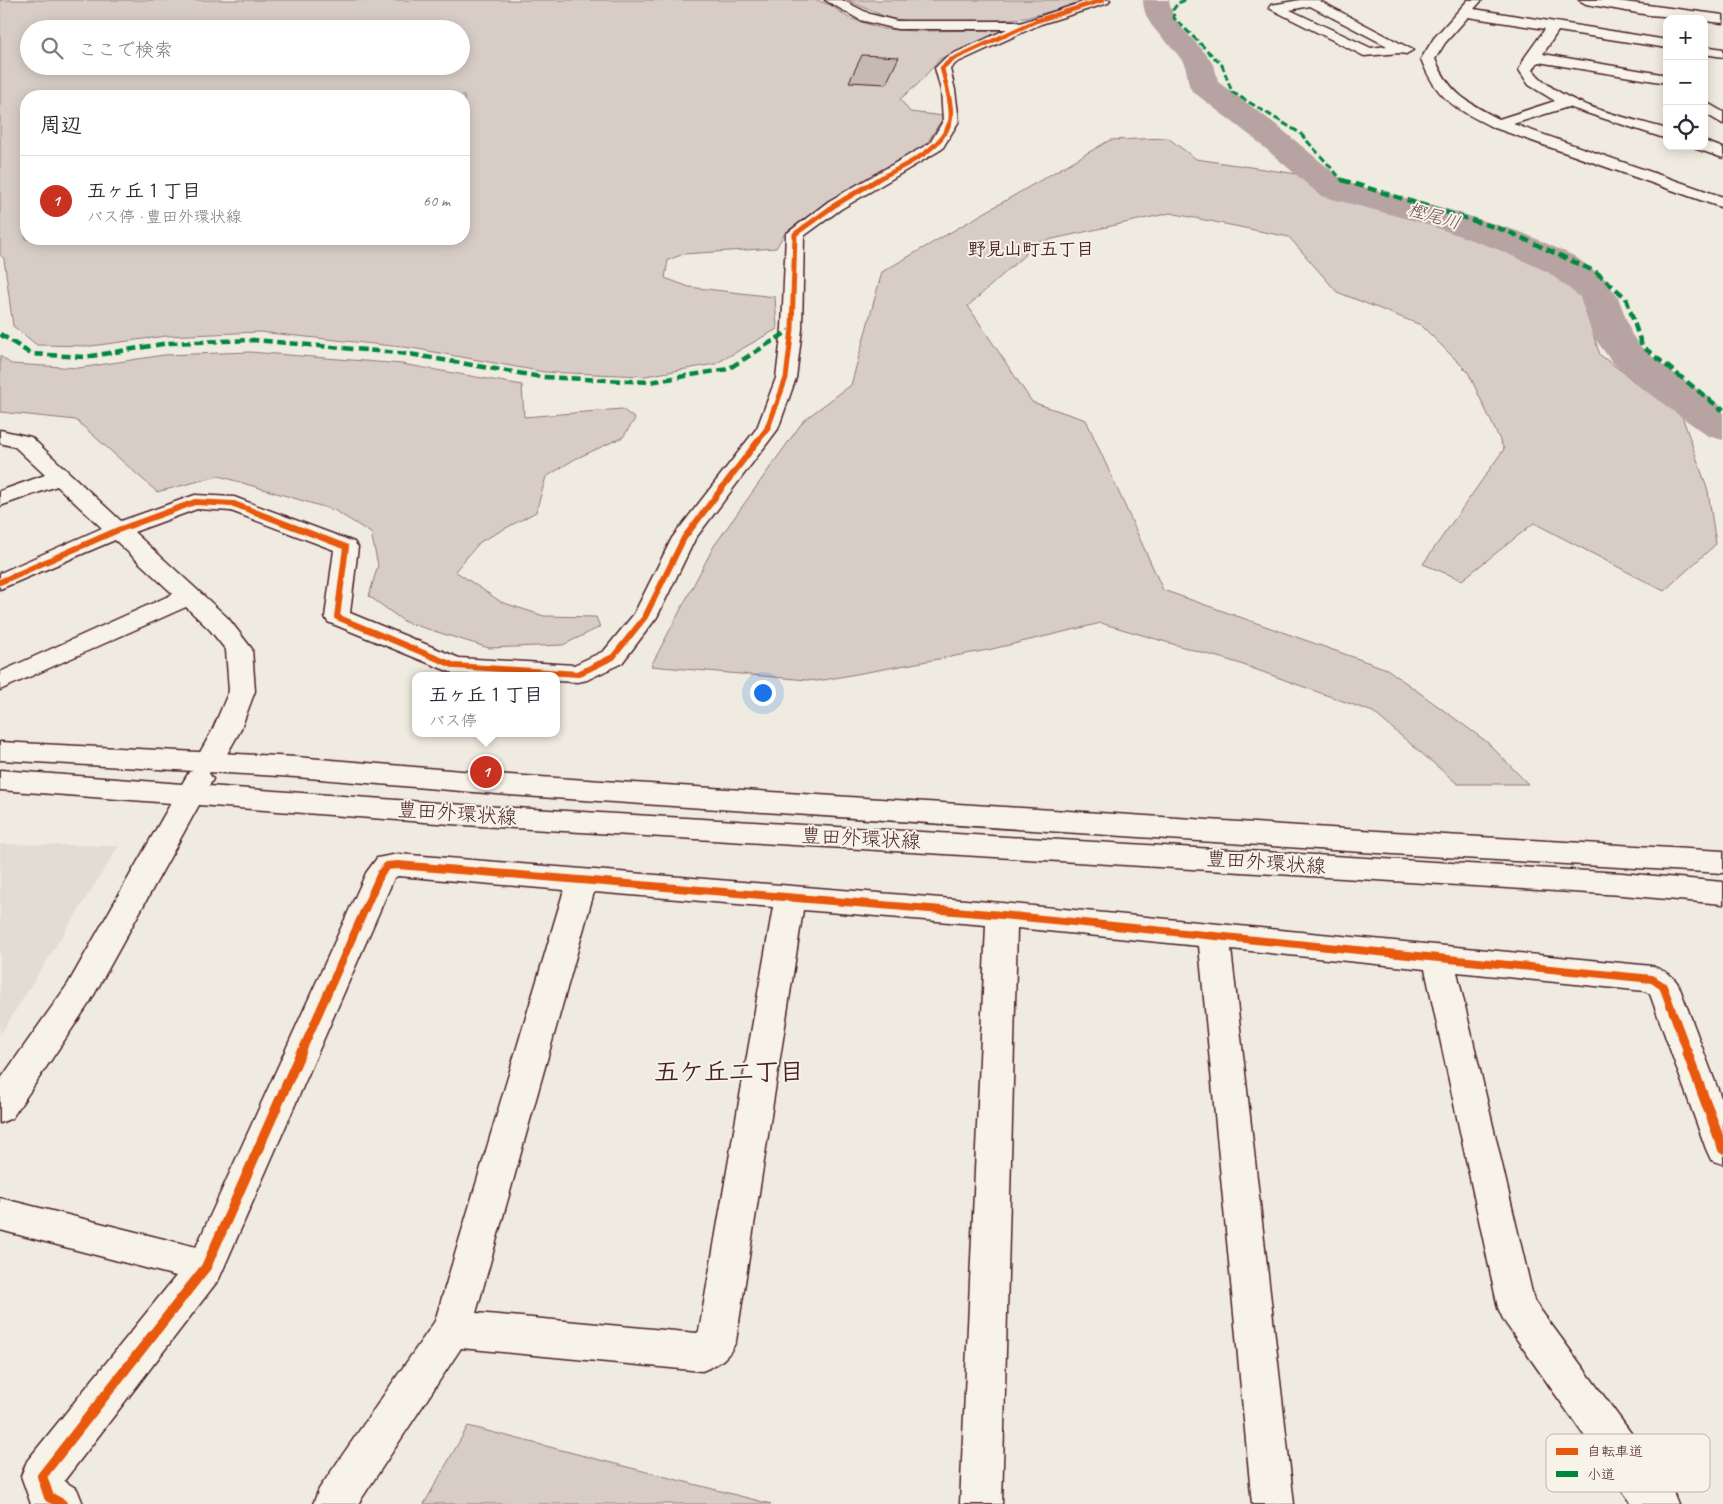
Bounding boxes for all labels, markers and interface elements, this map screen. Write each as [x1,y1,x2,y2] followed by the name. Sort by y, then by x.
[1663,15,1708,150] map controls
[1663,15,1708,60] button: +
[20,20,470,75] search box
[38,34,66,62] icon: search
[78,38,173,62] text: ここで検索
[1663,60,1708,105] button: −
[1663,105,1708,150] button: locate
[40,112,82,138] text: 周辺
[87,179,201,203] text: 五ヶ丘１丁目
[52,191,60,211] text: 1
[423,191,450,211] text: 60 m
[1405,198,1463,234] water label: 樫尾川
[87,207,242,227] text: バス停 · 豊田外環状線
[968,238,1094,260] district label: 野見山町五丁目
[412,672,560,737] popup
[750,680,776,706] your location
[429,683,543,707] text: 五ヶ丘１丁目
[429,711,477,731] text: バス停
[470,753,502,791] pin: 1
[396,797,518,830] street label: 豊田外環状線
[800,823,922,854] street label: 豊田外環状線
[1205,846,1327,879] street label: 豊田外環状線
[654,1056,804,1088] district label: 五ケ丘二丁目
[1546,1434,1710,1492] legend
[1587,1443,1643,1460] text: 自転車道
[1587,1466,1615,1483] text: 小道

